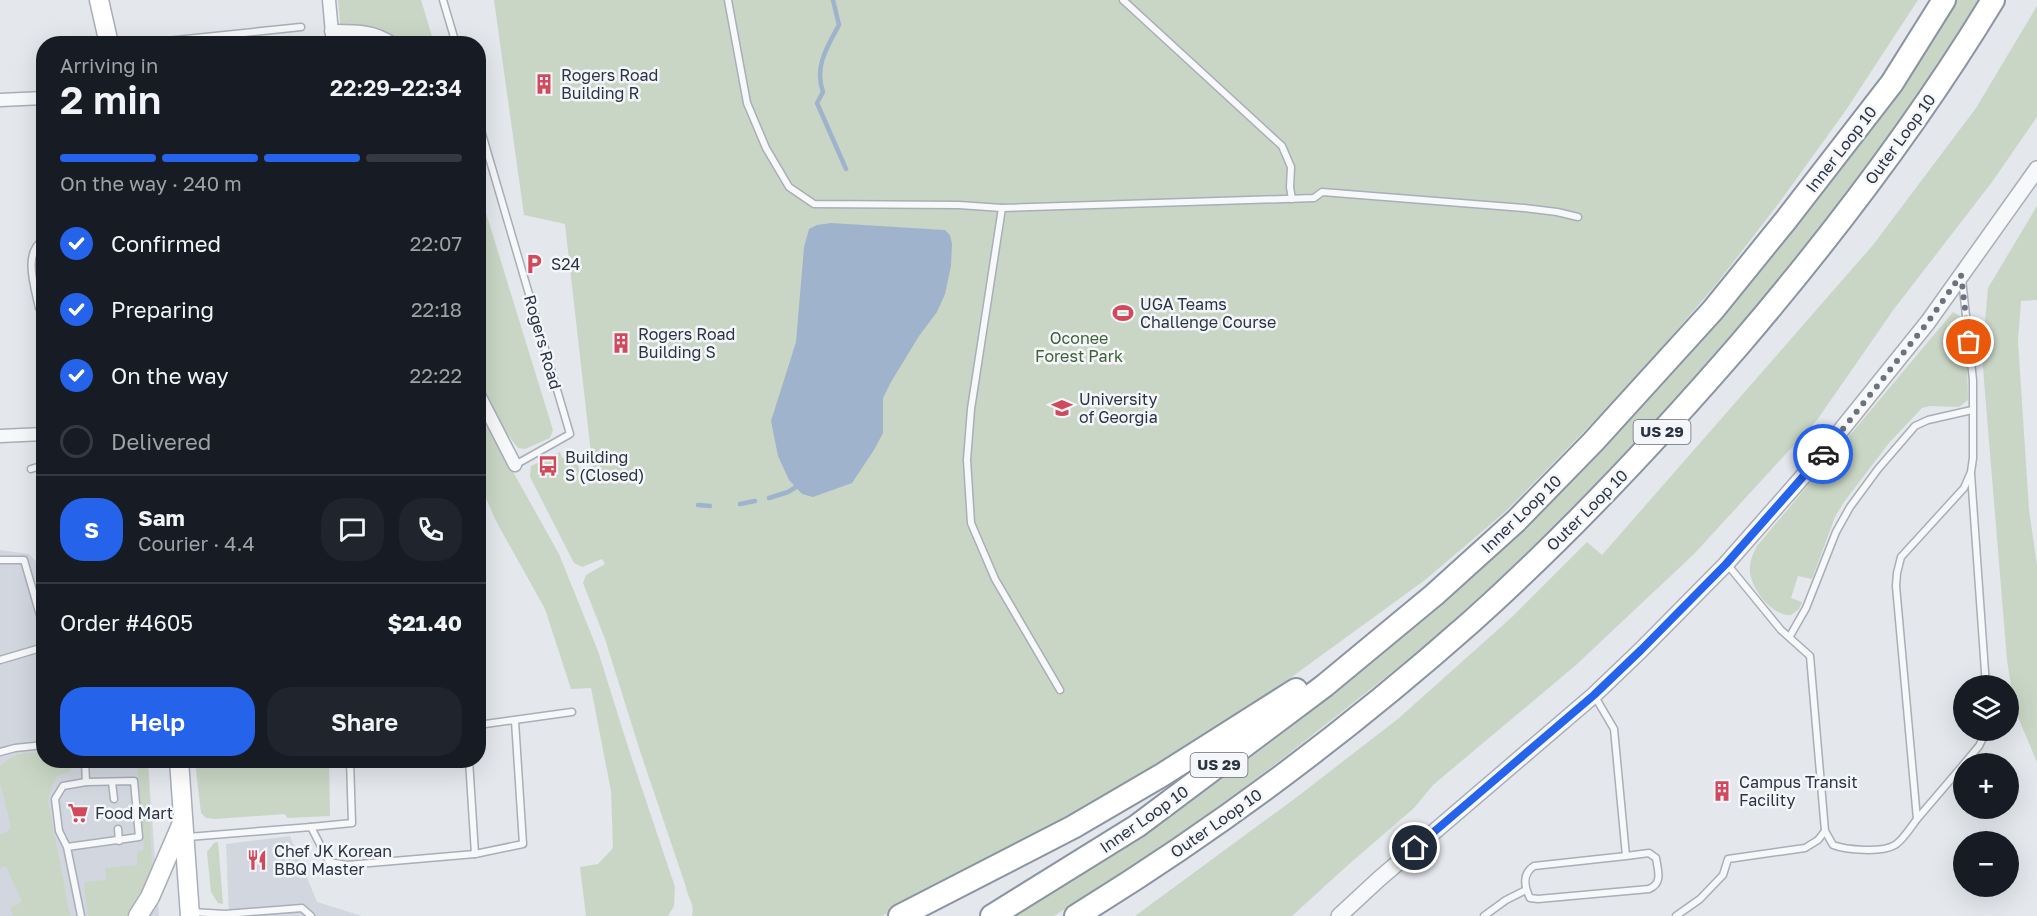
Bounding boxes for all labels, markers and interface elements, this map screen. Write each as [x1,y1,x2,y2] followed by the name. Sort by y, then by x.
[60,53,158,77] text: Arriving in
[561,65,658,103] place label: Rogers Road Building R
[532,72,556,96] building icon: Rogers Road Building R
[330,74,462,101] text: 22:29–22:34
[60,76,161,123] text: 2 min
[1860,90,1940,188] street label: Outer Loop 10
[1801,102,1881,196] street label: Inner Loop 10
[60,171,242,195] text: On the way · 240 m
[60,227,93,260] icon: check
[111,230,221,257] text: Confirmed
[410,231,462,255] text: 22:07
[522,252,546,276] parking icon: S24
[551,254,580,274] place label: S24
[520,292,566,392] street label: Rogers Road
[60,293,93,326] icon: check
[1140,294,1276,332] place label: UGA Teams Challenge Course
[111,296,214,323] text: Preparing
[411,297,462,321] text: 22:18
[1111,301,1135,325] sports icon: UGA Teams Challenge Course
[1943,316,1994,367] pin
[638,324,735,362] place label: Rogers Road Building S
[1952,325,1985,358] icon: bag
[1035,328,1123,366] park label: Oconee Forest Park
[609,331,633,355] building icon: Rogers Road Building S
[60,359,93,392] icon: check
[111,362,229,389] text: On the way
[410,363,462,387] text: 22:22
[1079,389,1158,427] place label: University of Georgia
[1050,396,1074,420] school or university icon: University of Georgia
[1634,420,1690,444] road number: US 29
[1793,424,1853,484] courier
[111,428,211,455] text: Delivered
[1807,438,1840,471] icon: car
[565,447,644,485] place label: Building S (Closed)
[536,454,560,478] bus stop icon: Building S (Closed)
[1542,465,1632,555] street label: Outer Loop 10
[1477,471,1565,557] street label: Inner Loop 10
[321,498,384,561] button: chat
[399,498,462,561] button: phone
[138,504,185,531] text: Sam
[84,516,99,543] text: S
[138,531,255,555] text: Courier · 4.4
[60,609,193,636] text: Order #4605
[387,609,462,636] text: $21.40
[1953,675,2019,897] map controls
[1953,675,2019,741] button: layers
[60,687,255,756] button: Help
[267,687,462,756] button: Share
[1190,753,1248,777] road number: US 29
[1953,753,2019,819] button: +
[1739,772,1858,810] place label: Campus Transit Facility
[1710,779,1734,803] building icon: Campus Transit Facility
[1096,781,1192,857] street label: Inner Loop 10
[1166,784,1266,862] street label: Outer Loop 10
[66,801,90,825] supermarket icon: Food Mart
[95,803,173,823] place label: Food Mart
[1389,822,1440,873] pin
[1398,831,1431,864] icon: home
[1953,831,2019,897] button: −
[274,841,392,879] place label: Chef JK Korean BBQ Master
[245,848,269,872] restaurant icon: Chef JK Korean BBQ Master

